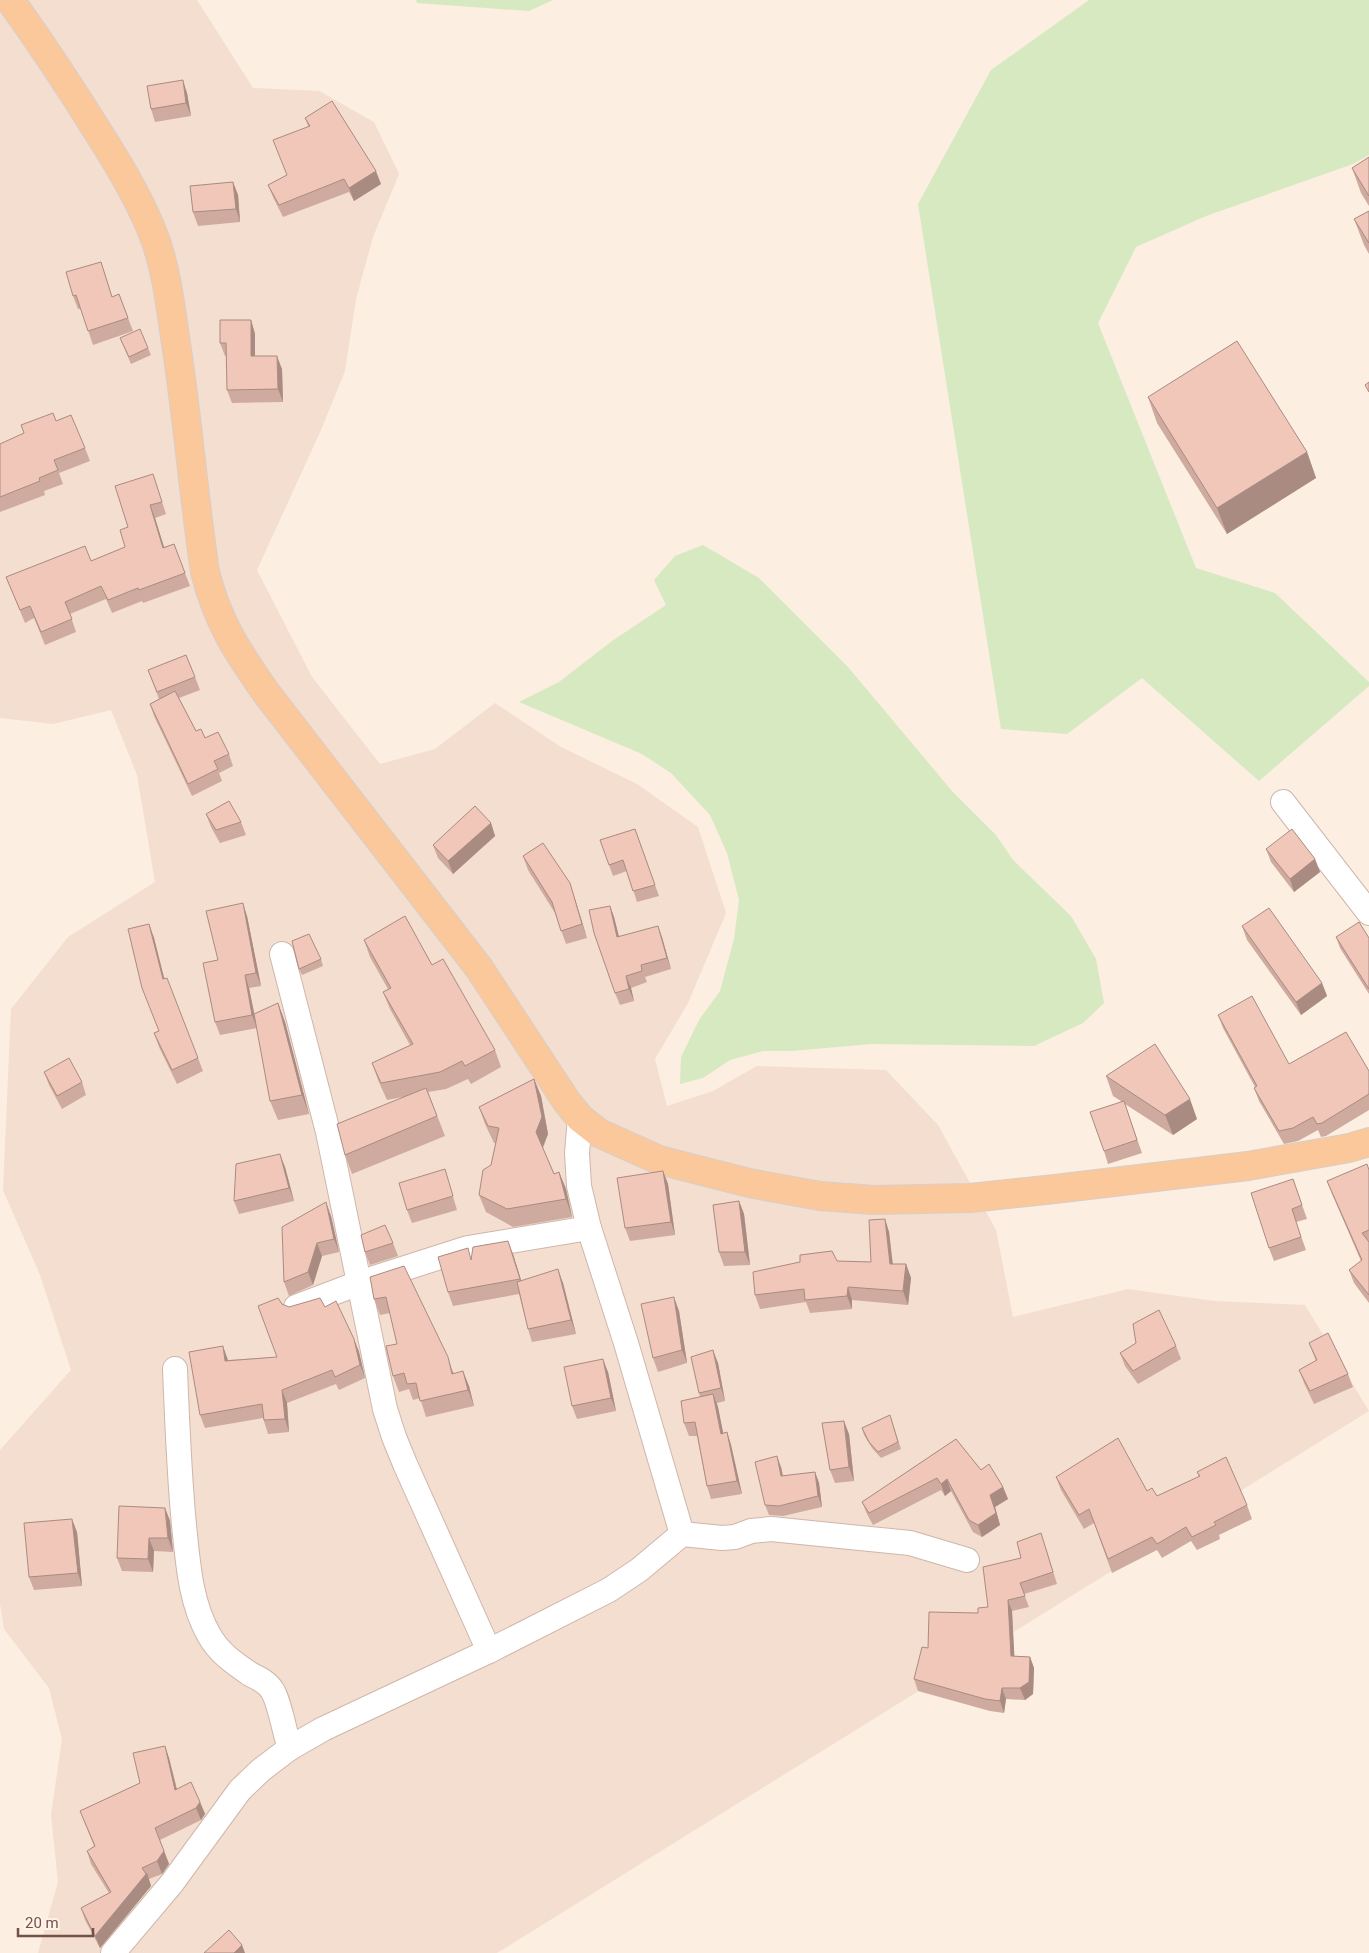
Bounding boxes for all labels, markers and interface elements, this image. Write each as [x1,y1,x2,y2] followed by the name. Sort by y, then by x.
[18,1906,92,1938] scale bar
[25,1914,59,1932] text: 20 m

